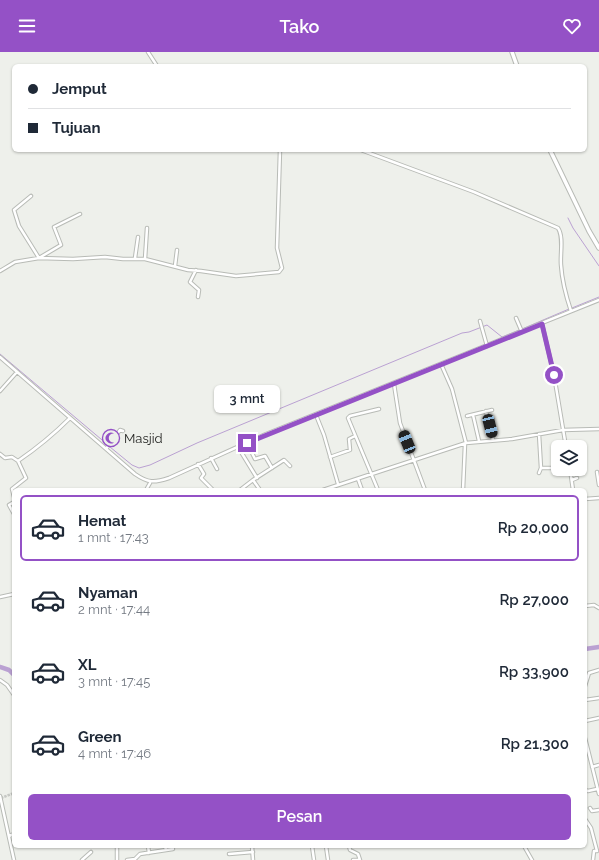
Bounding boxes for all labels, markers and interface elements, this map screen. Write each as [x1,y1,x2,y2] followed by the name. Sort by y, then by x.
[16,15,38,37] icon: menu
[561,15,583,37] icon: heart
[280,16,319,37] text: Tako
[52,80,107,98] text: Jemput
[52,119,101,137] text: Tujuan
[545,366,563,384] route start
[214,385,280,413] callout: 3 mnt
[230,391,264,406] text: 3 mnt
[481,413,499,439] car
[101,428,121,448] mosque icon: Masjid
[397,429,417,455] car
[124,431,163,446] place label: Masjid
[238,434,256,452] route end
[551,440,587,476] map controls
[551,440,587,476] button: layers
[30,510,66,546] icon: car
[78,512,126,530] text: Hemat
[498,519,569,537] text: Rp 20,000
[78,530,149,545] text: 1 mnt · 17:43
[30,582,66,618] icon: car
[78,584,138,602] text: Nyaman
[500,591,569,609] text: Rp 27,000
[78,602,150,617] text: 2 mnt · 17:44
[30,654,66,690] icon: car
[78,656,96,674] text: XL
[499,663,569,681] text: Rp 33,900
[78,674,150,689] text: 3 mnt · 17:45
[30,726,66,762] icon: car
[78,728,122,746] text: Green
[501,735,569,753] text: Rp 21,300
[78,746,151,761] text: 4 mnt · 17:46
[28,794,571,840] button: Pesan

